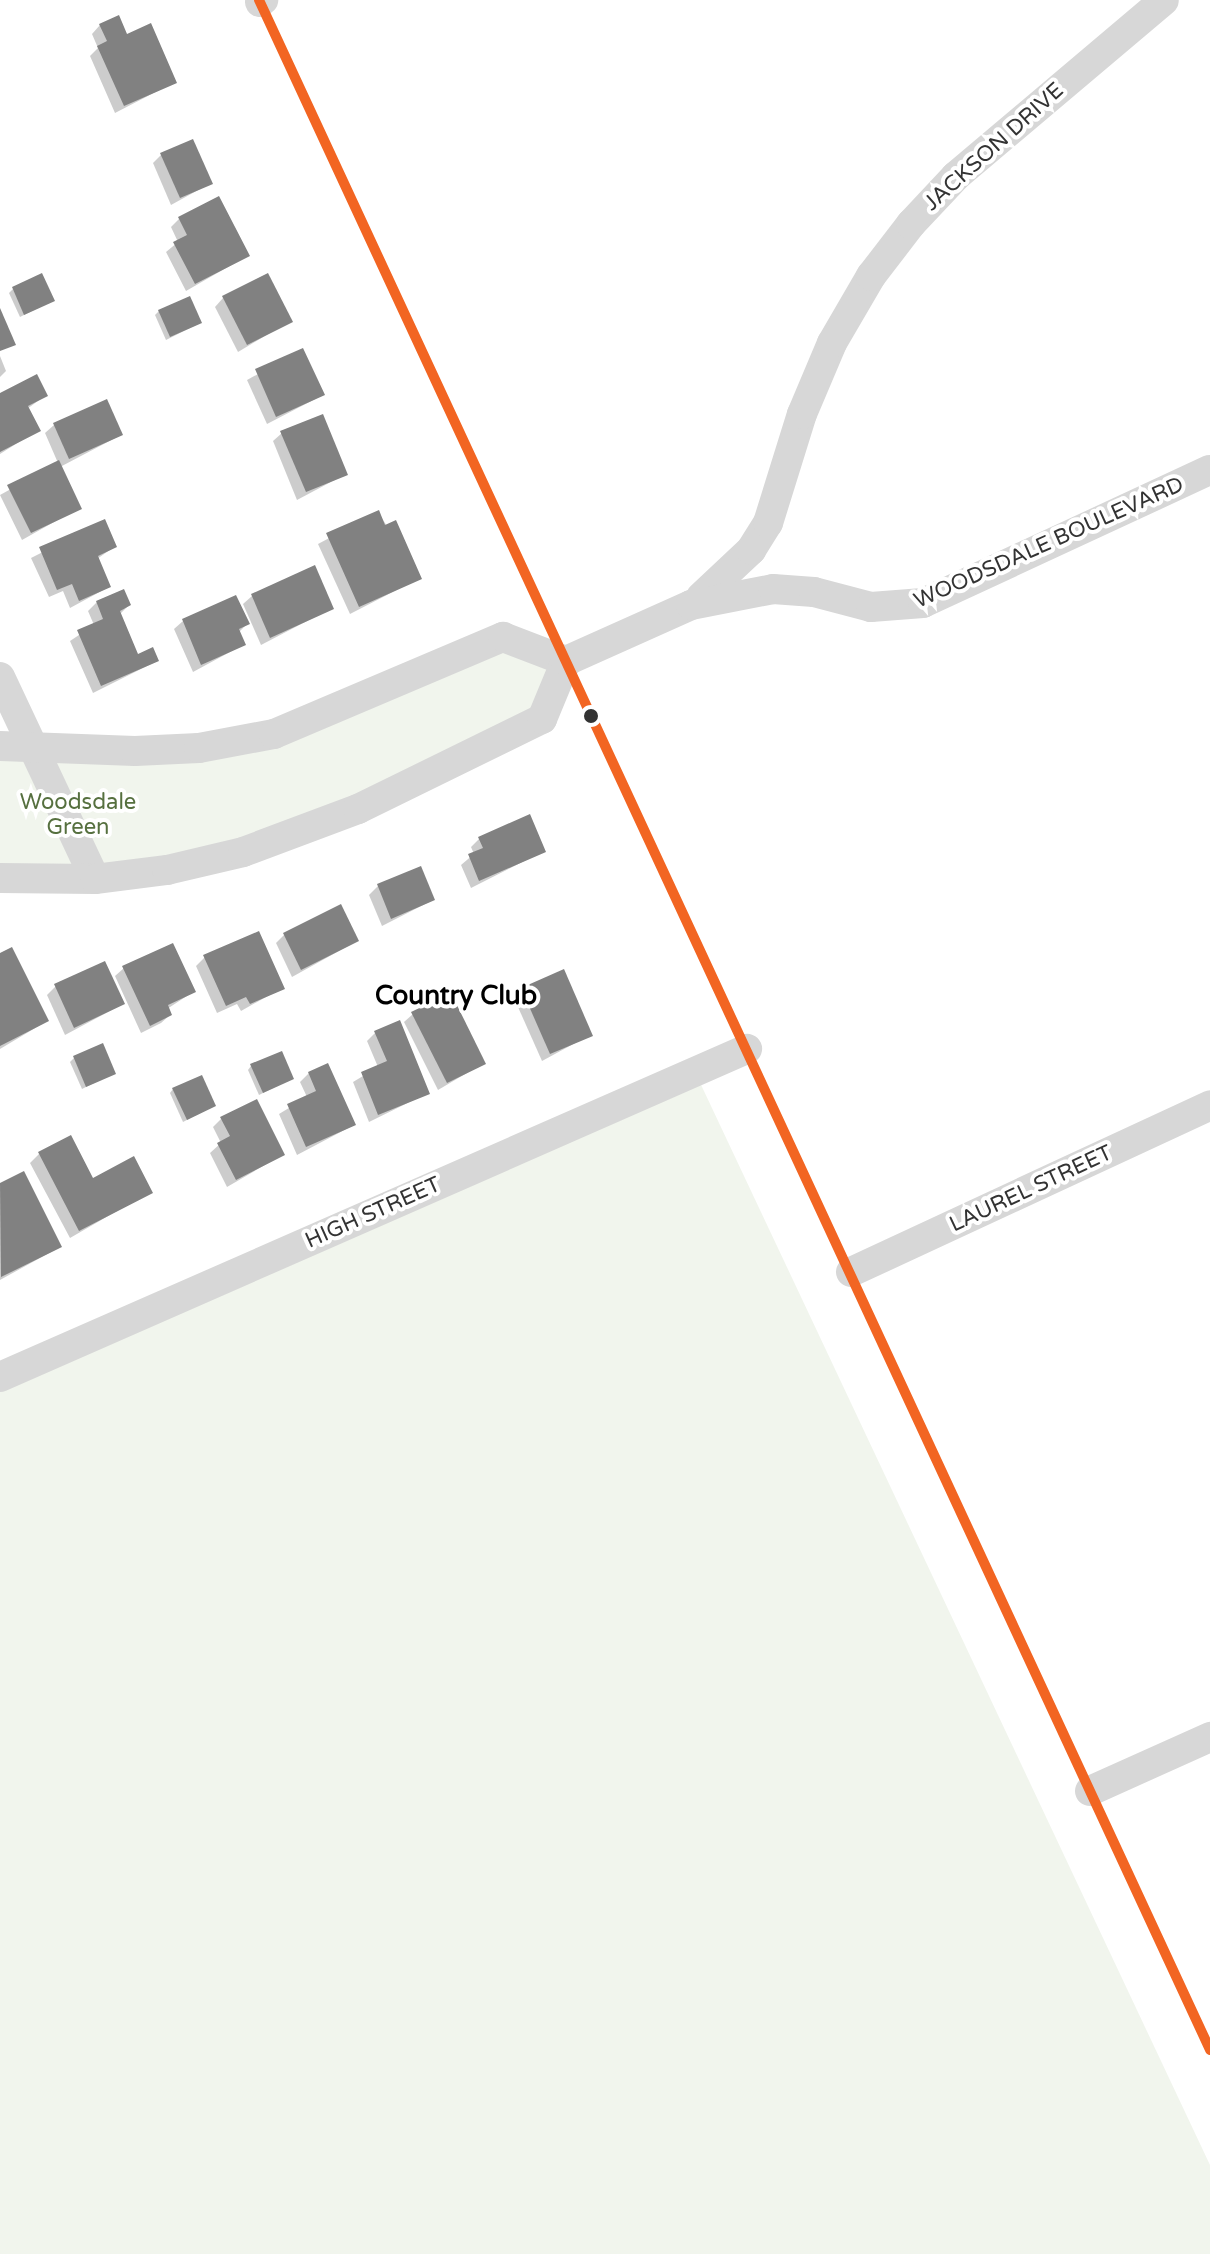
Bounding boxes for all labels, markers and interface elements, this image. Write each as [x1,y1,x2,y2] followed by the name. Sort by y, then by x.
[919,77,1069,217] street label: JACKSON DRIVE
[910,471,1188,615] street label: WOODSDALE BOULEVARD
[583,708,599,724] unlabelled marker
[20,789,136,840] park label: Woodsdale Green
[375,980,537,1012] district label: Country Club
[946,1140,1116,1238] street label: LAUREL STREET
[301,1171,445,1255] street label: HIGH STREET

